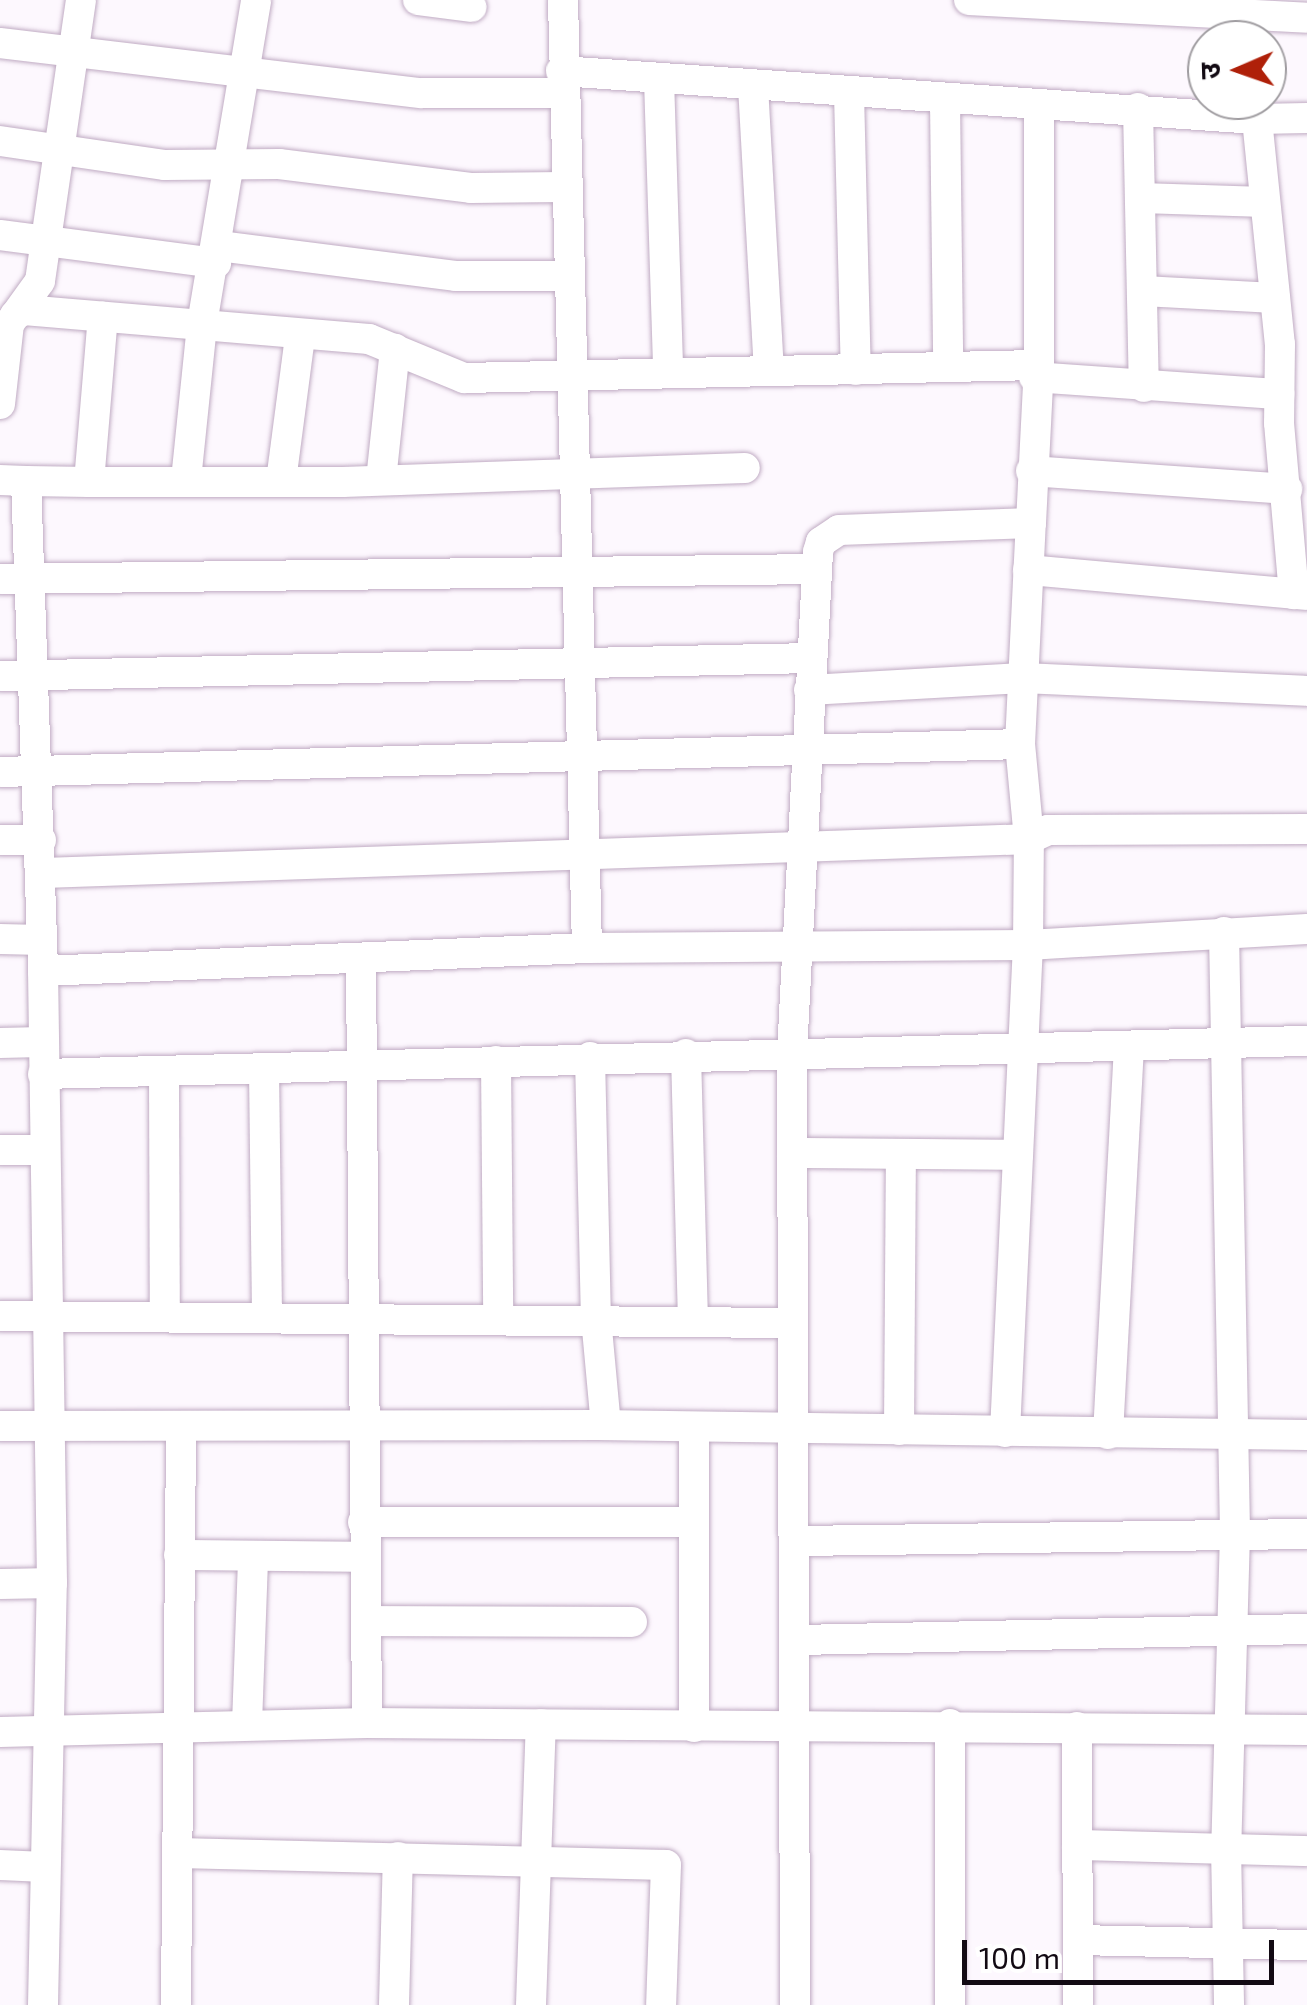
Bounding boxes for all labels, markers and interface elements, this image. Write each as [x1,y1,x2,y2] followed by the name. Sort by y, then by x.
[1187,20,1287,120] north arrow
[1192,62,1226,80] text: उ
[967,1920,1280,1982] scale bar
[979,1939,1060,1975] text: 100 m

